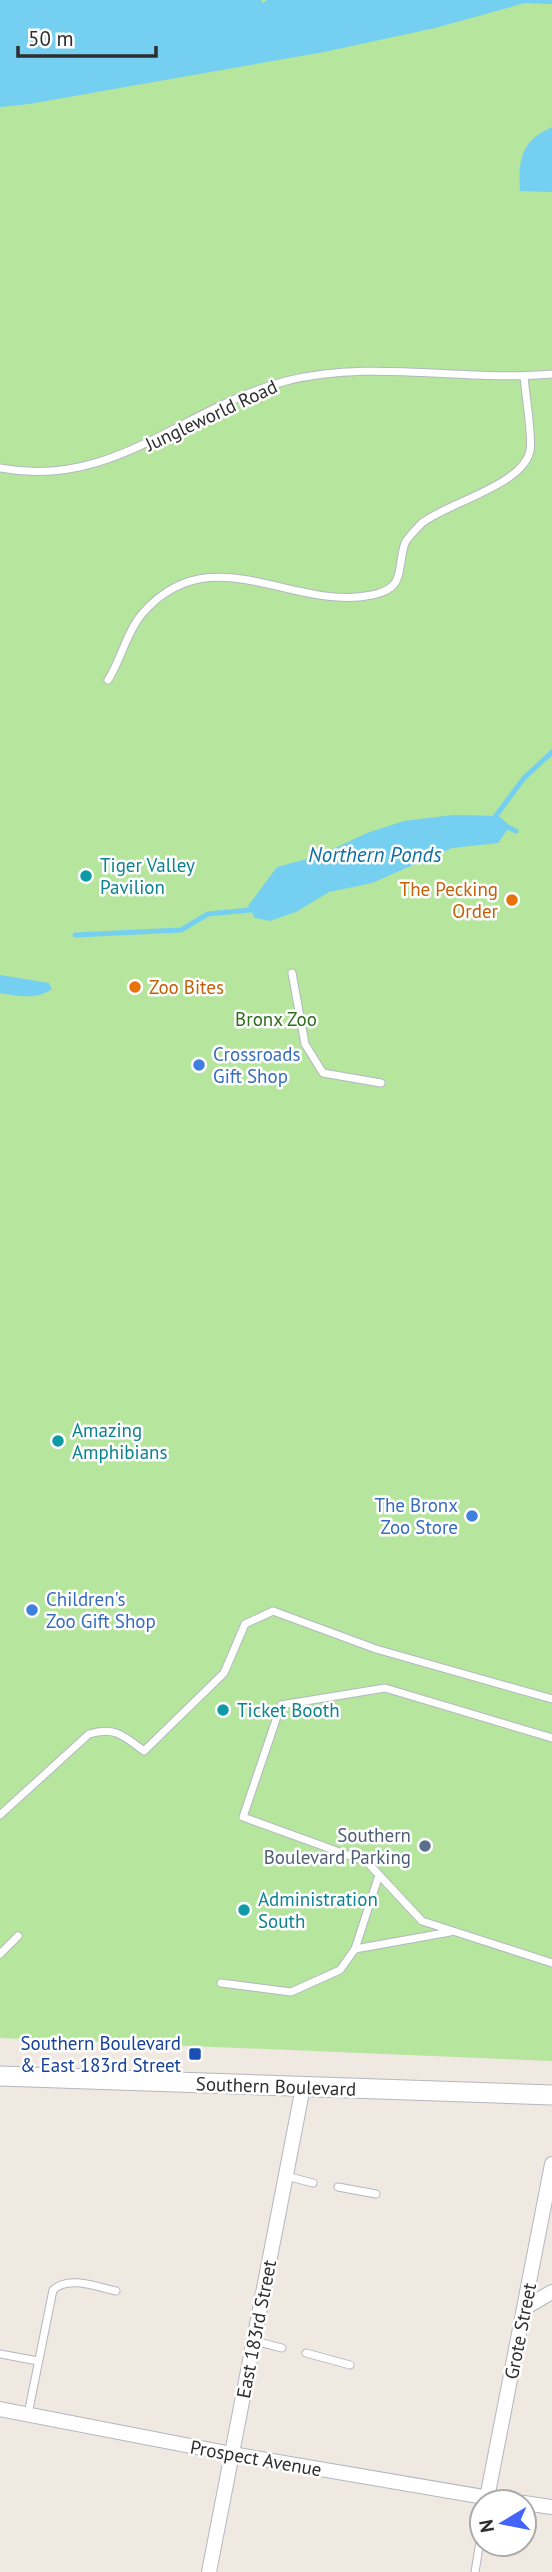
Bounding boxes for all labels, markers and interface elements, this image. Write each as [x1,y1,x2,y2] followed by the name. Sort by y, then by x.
[18,14,156,58] scale bar
[28,25,74,52] text: 50 m
[140,374,281,456] street label: Jungleworld Road
[308,841,442,868] water label: Northern Ponds
[100,853,195,899] place label: Tiger Valley Pavilion
[78,868,94,884] marker: Tiger Valley Pavilion
[400,877,499,923] place label: The Pecking Order
[504,892,520,908] marker: The Pecking Order
[149,975,224,999] place label: Zoo Bites
[127,979,143,995] marker: Zoo Bites
[235,1007,317,1031] park label: Bronx Zoo
[213,1042,300,1088] place label: Crossroads Gift Shop
[191,1057,207,1073] marker: Crossroads Gift Shop
[72,1418,167,1464] place label: Amazing Amphibians
[50,1433,66,1449] marker: Amazing Amphibians
[374,1493,458,1539] place label: The Bronx Zoo Store
[464,1508,480,1524] marker: The Bronx Zoo Store
[46,1587,156,1633] place label: Children's Zoo Gift Shop
[24,1602,40,1618] marker: Children's Zoo Gift Shop
[237,1698,340,1722] place label: Ticket Booth
[215,1702,231,1718] marker: Ticket Booth
[264,1823,411,1869] place label: Southern Boulevard Parking
[417,1838,433,1854] marker: Southern Boulevard Parking
[258,1887,378,1933] place label: Administration South
[236,1902,252,1918] marker: Administration South
[20,2031,182,2077] place label: Southern Boulevard & East 183rd Street
[187,2046,203,2062] marker: Southern Boulevard & East 183rd Street
[195,2071,357,2101] street label: Southern Boulevard
[231,2257,281,2400] street label: East 183rd Street
[499,2280,541,2381] street label: Grote Street
[188,2435,324,2481] street label: Prospect Avenue
[468,2488,538,2558] north arrow
[473,2518,499,2534] text: N

